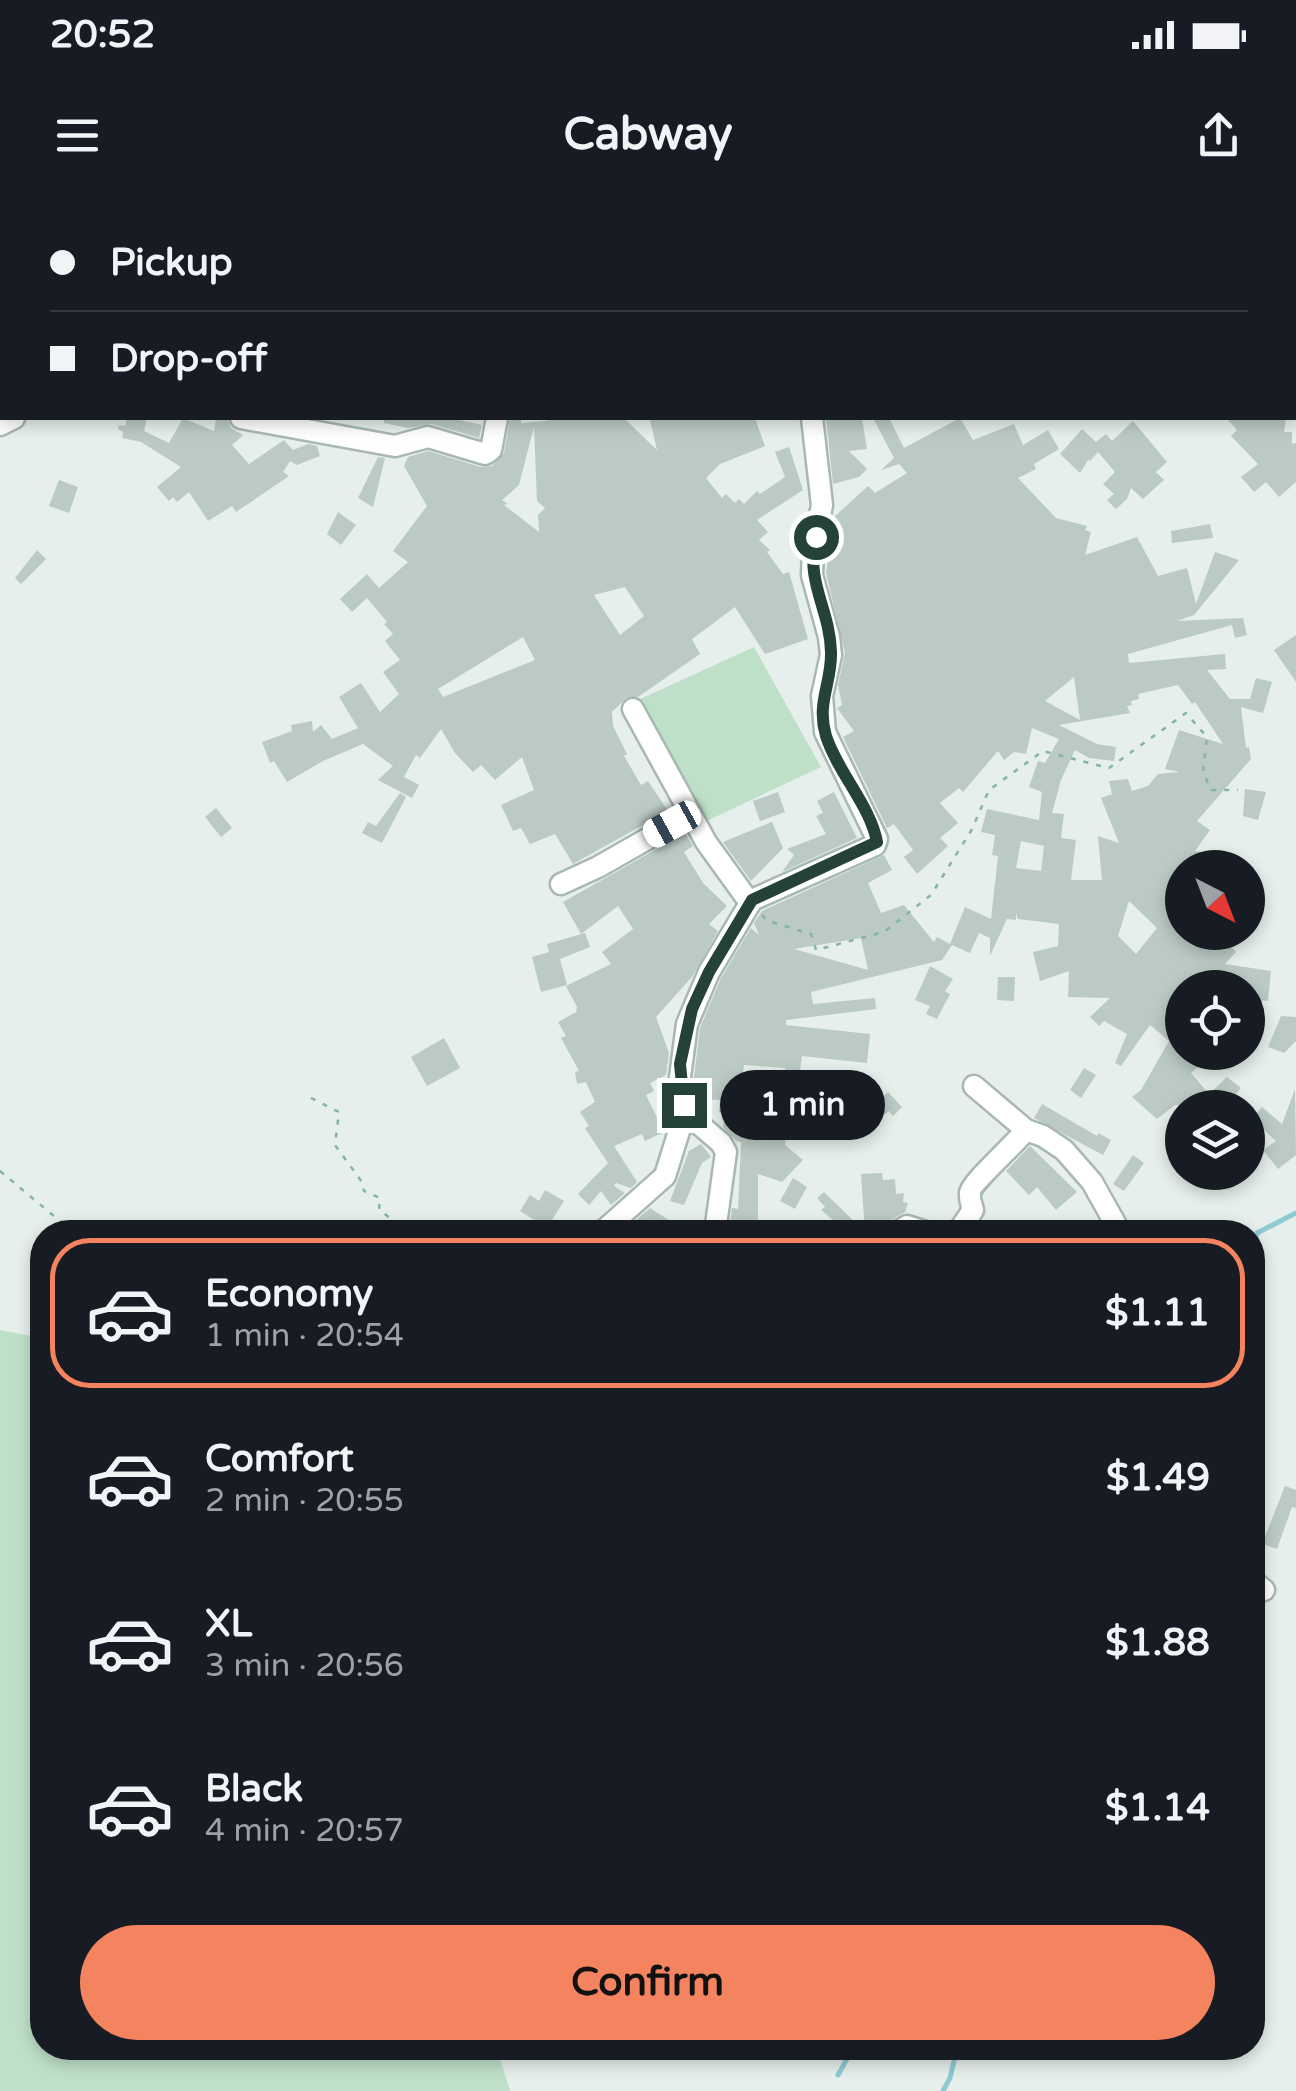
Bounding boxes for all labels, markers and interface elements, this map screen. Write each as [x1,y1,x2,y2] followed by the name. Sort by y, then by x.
[50,12,155,58] text: 20:52
[50,108,105,163] icon: menu
[563,108,733,162] text: Cabway
[1191,108,1246,163] icon: share
[110,240,233,286] text: Pickup
[110,336,267,382] text: Drop-off
[794,515,839,560] route start
[638,796,706,852] car
[1165,850,1265,950] north arrow
[1165,850,1265,1190] map controls
[1165,970,1265,1070] button: locate
[719,1070,884,1140] callout: 1 min
[662,1083,707,1128] route end
[760,1086,845,1124] text: 1 min
[1165,1090,1265,1190] button: layers
[85,1268,175,1358] icon: car
[205,1271,373,1317] text: Economy
[1105,1290,1210,1336] text: $1.11
[205,1317,404,1355] text: 1 min · 20:54
[85,1433,175,1523] icon: car
[205,1436,354,1482] text: Comfort
[1106,1455,1210,1501] text: $1.49
[205,1482,404,1520] text: 2 min · 20:55
[85,1598,175,1688] icon: car
[205,1601,252,1647] text: XL
[1105,1620,1210,1666] text: $1.88
[205,1647,404,1685] text: 3 min · 20:56
[85,1763,175,1853] icon: car
[205,1766,303,1812] text: Black
[1105,1785,1210,1831] text: $1.14
[205,1812,404,1850] text: 4 min · 20:57
[80,1925,1215,2040] button: Confirm

